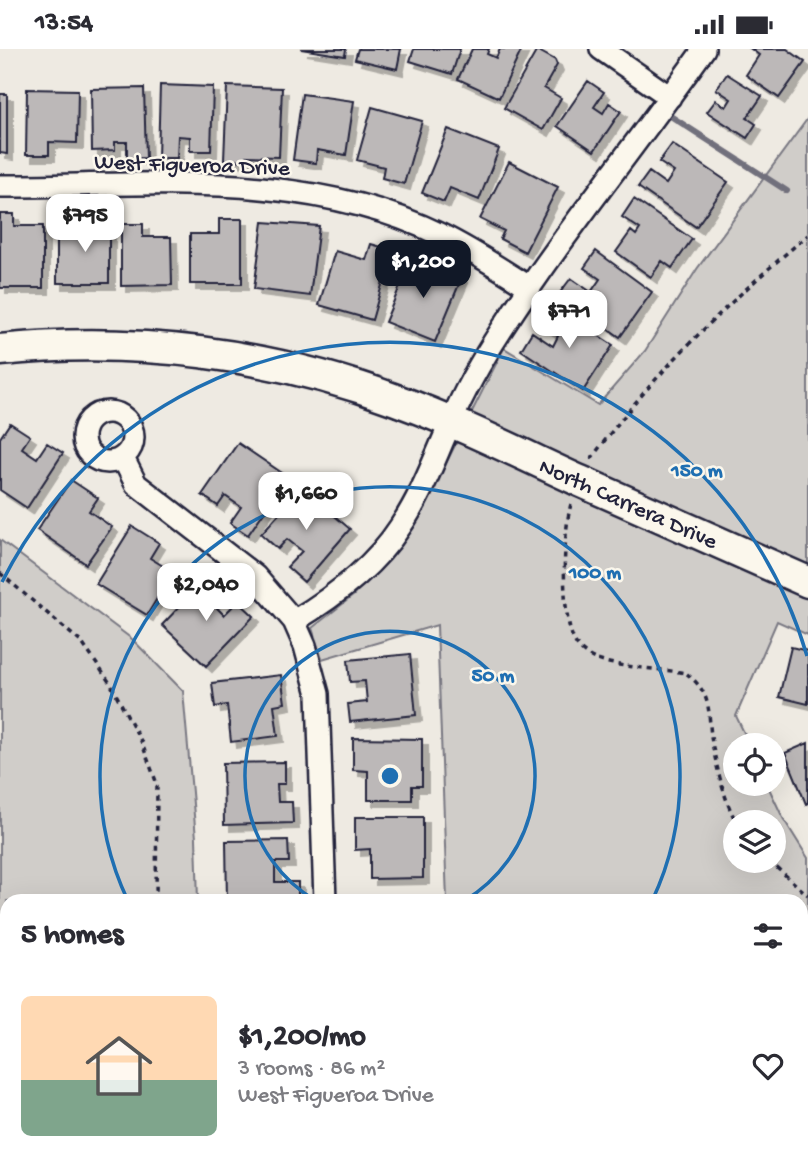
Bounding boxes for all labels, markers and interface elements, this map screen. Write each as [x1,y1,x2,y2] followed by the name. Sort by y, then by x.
[35,9,93,40] text: 13:54
[94,150,291,183] street label: West Figueroa Drive
[44,195,126,254] pin: $795
[62,203,108,230] text: $795
[366,240,480,300] pin: $1,200
[391,249,455,276] text: $1,200
[528,291,610,350] pin: $771
[547,299,591,326] text: $771
[534,454,722,557] street label: North Carrera Drive
[670,460,723,485] text: 150 m
[249,473,363,532] pin: $1,660
[274,481,338,508] text: $1,660
[568,562,621,587] text: 100 m
[149,563,263,623] pin: $2,040
[173,572,239,599] text: $2,040
[472,665,515,690] text: 50 m
[723,733,786,873] map controls
[723,733,786,796] button: locate
[378,764,402,788] centre of rings
[723,810,786,873] button: layers
[749,917,787,955] icon: filters
[21,919,123,954] text: 5 homes
[238,1021,366,1056] text: $1,200/mo
[77,1024,161,1108] icon: home
[749,1047,787,1085] icon: heart
[238,1056,385,1083] text: 3 rooms · 86 m²
[238,1083,434,1110] text: West Figueroa Drive

